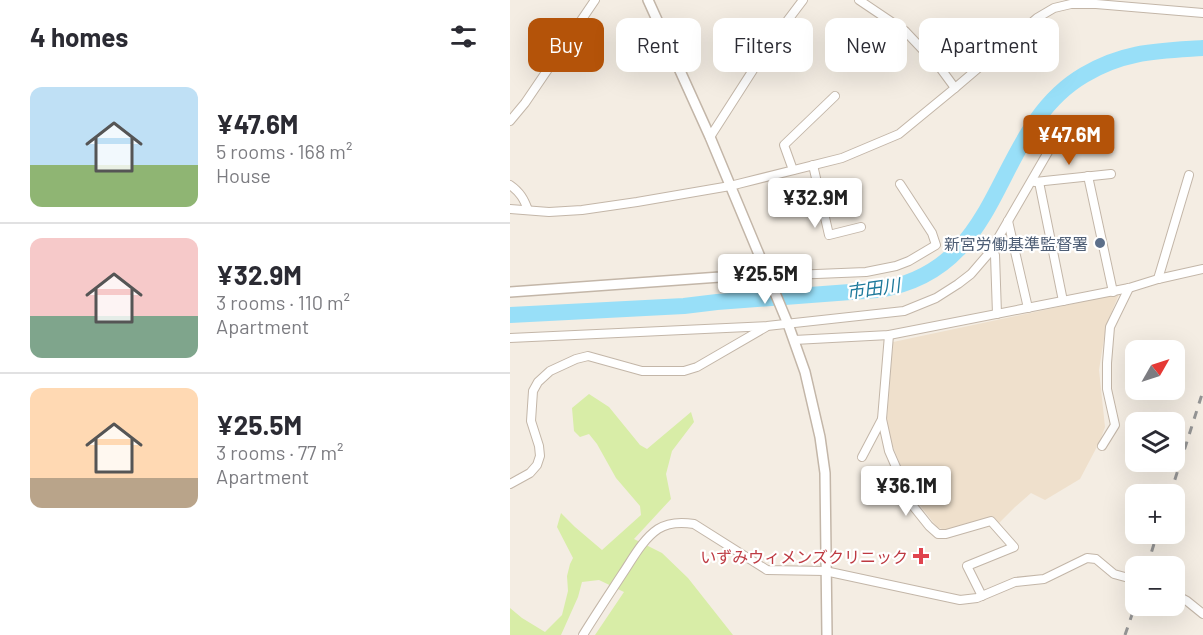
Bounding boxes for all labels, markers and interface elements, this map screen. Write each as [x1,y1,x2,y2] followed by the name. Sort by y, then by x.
[528,18,604,72] chip: Buy
[616,18,701,72] chip: Rent
[713,18,813,72] chip: Filters
[825,18,907,72] chip: New
[919,18,1059,72] chip: Apartment
[447,20,480,53] icon: filters
[30,21,128,52] text: 4 homes
[216,108,298,139] text: ¥47.6M
[78,111,150,183] icon: home
[1020,115,1118,166] pin: ¥47.6M
[1037,122,1101,146] text: ¥47.6M
[216,139,352,163] text: 5 rooms · 168 m²
[216,163,271,187] text: House
[766,178,864,229] pin: ¥32.9M
[782,185,848,209] text: ¥32.9M
[944,234,1088,253] place label: 新宮労働基準監督署
[1093,236,1107,250] marker: 新宮労働基準監督署
[716,254,814,305] pin: ¥25.5M
[216,259,302,290] text: ¥32.9M
[732,261,798,285] text: ¥25.5M
[78,262,150,334] icon: home
[845,273,903,303] water label: 市田川
[216,290,350,314] text: 3 rooms · 110 m²
[216,314,309,338] text: Apartment
[1125,340,1185,400] north arrow
[1125,340,1185,616] map controls
[216,409,302,440] text: ¥25.5M
[78,412,150,484] icon: home
[1125,412,1185,472] button: layers
[216,440,344,464] text: 3 rooms · 77 m²
[216,464,309,488] text: Apartment
[857,466,955,517] pin: ¥36.1M
[875,473,937,497] text: ¥36.1M
[1125,484,1185,544] button: +
[700,547,908,566] place label: いずみウィメンズクリニック
[912,547,930,565] marker: いずみウィメンズクリニック
[1125,556,1185,616] button: −

